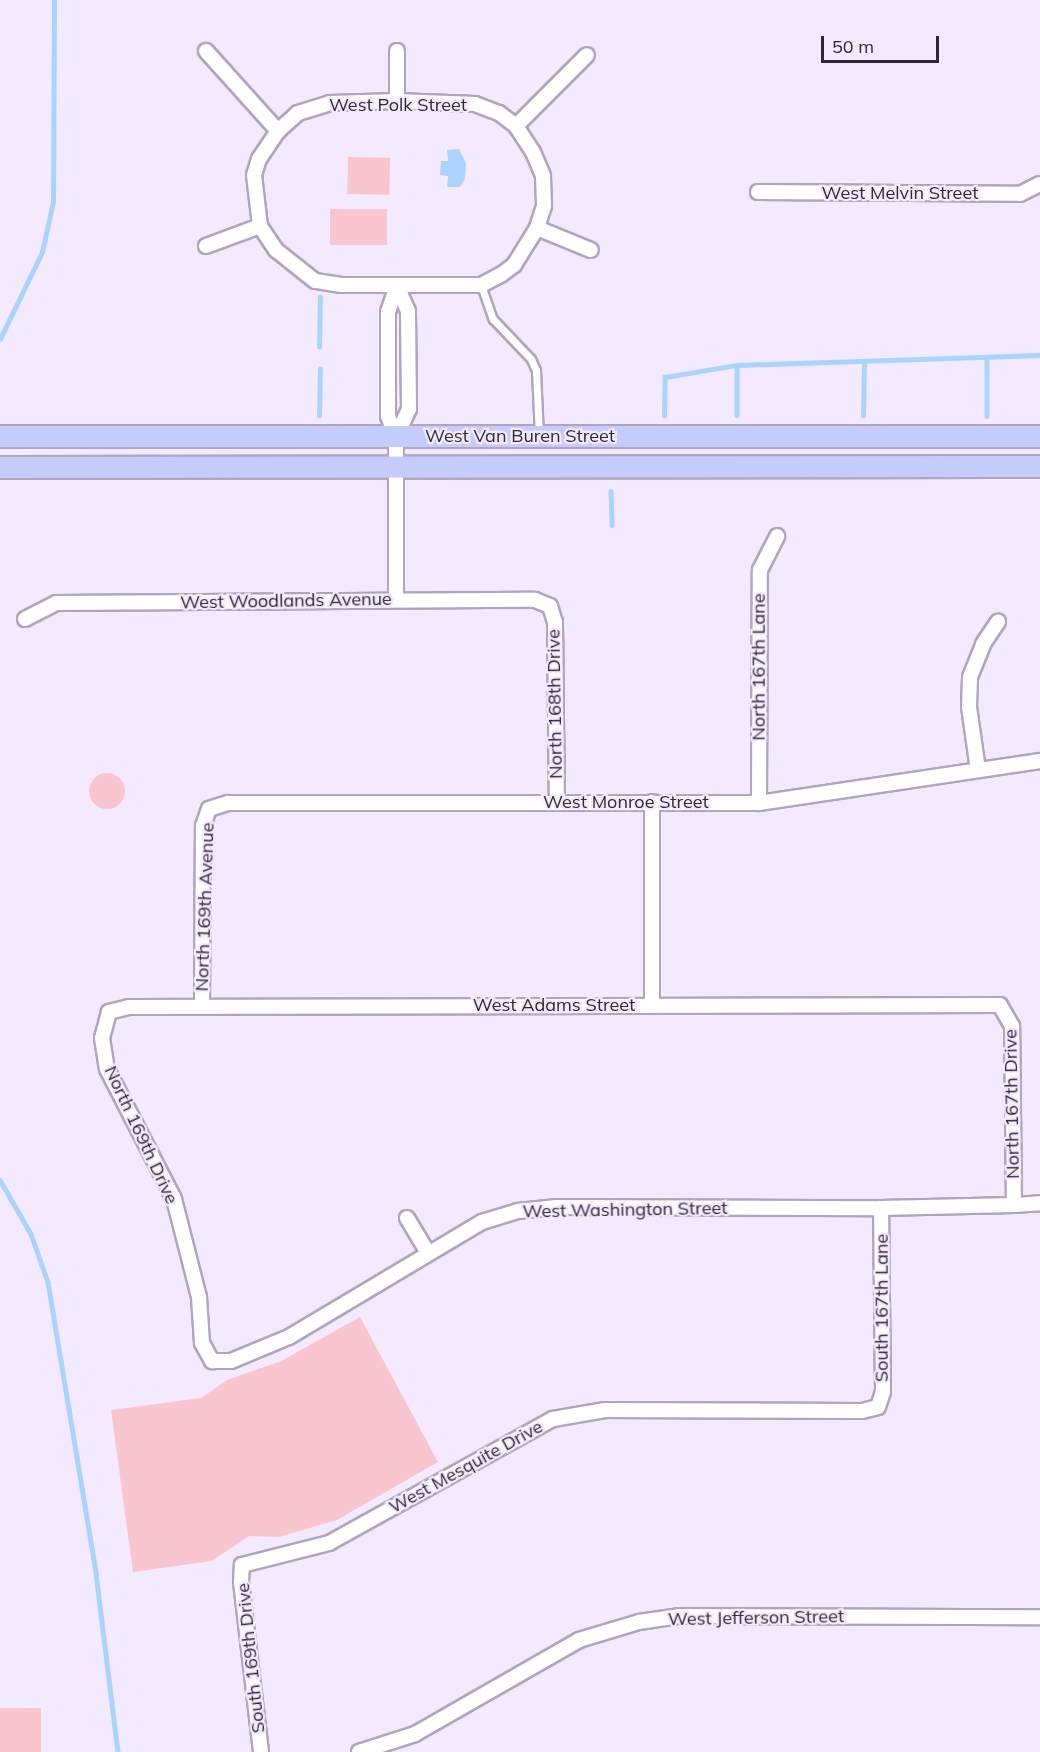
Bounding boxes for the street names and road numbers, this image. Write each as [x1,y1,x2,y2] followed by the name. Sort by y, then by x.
[329,94,467,116] street label: West Polk Street
[822,182,978,204] street label: West Melvin Street
[425,425,615,447] street label: West Van Buren Street
[180,588,392,614] street label: West Woodlands Avenue
[748,593,770,741] street label: North 167th Lane
[543,629,567,779] street label: North 168th Drive
[543,791,709,813] street label: West Monroe Street
[191,822,219,992] street label: North 169th Avenue
[473,994,635,1016] street label: West Adams Street
[1000,1029,1024,1179] street label: North 167th Drive
[100,1063,182,1207] street label: North 169th Drive
[522,1197,728,1223] street label: West Washington Street
[871,1234,893,1382] street label: South 167th Lane
[385,1416,547,1518] street label: West Mesquite Drive
[232,1582,270,1734] street label: South 169th Drive
[668,1606,844,1630] street label: West Jefferson Street

